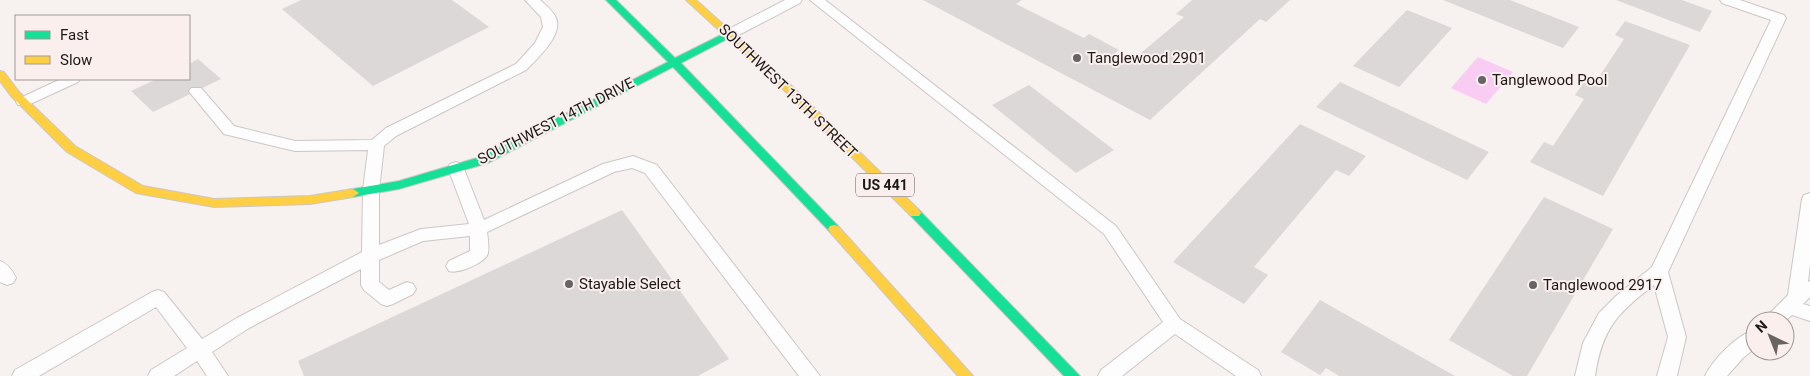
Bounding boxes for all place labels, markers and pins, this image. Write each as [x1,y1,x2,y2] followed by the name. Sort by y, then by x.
[1087,49,1206,67] place label: Tanglewood 2901
[1071,52,1083,64] marker: Tanglewood 2901
[1492,71,1607,89] place label: Tanglewood Pool
[1476,74,1488,86] marker: Tanglewood Pool
[579,275,681,293] place label: Stayable Select
[1543,276,1662,294] place label: Tanglewood 2917
[563,278,575,290] marker: Stayable Select
[1527,279,1539,291] marker: Tanglewood 2917

